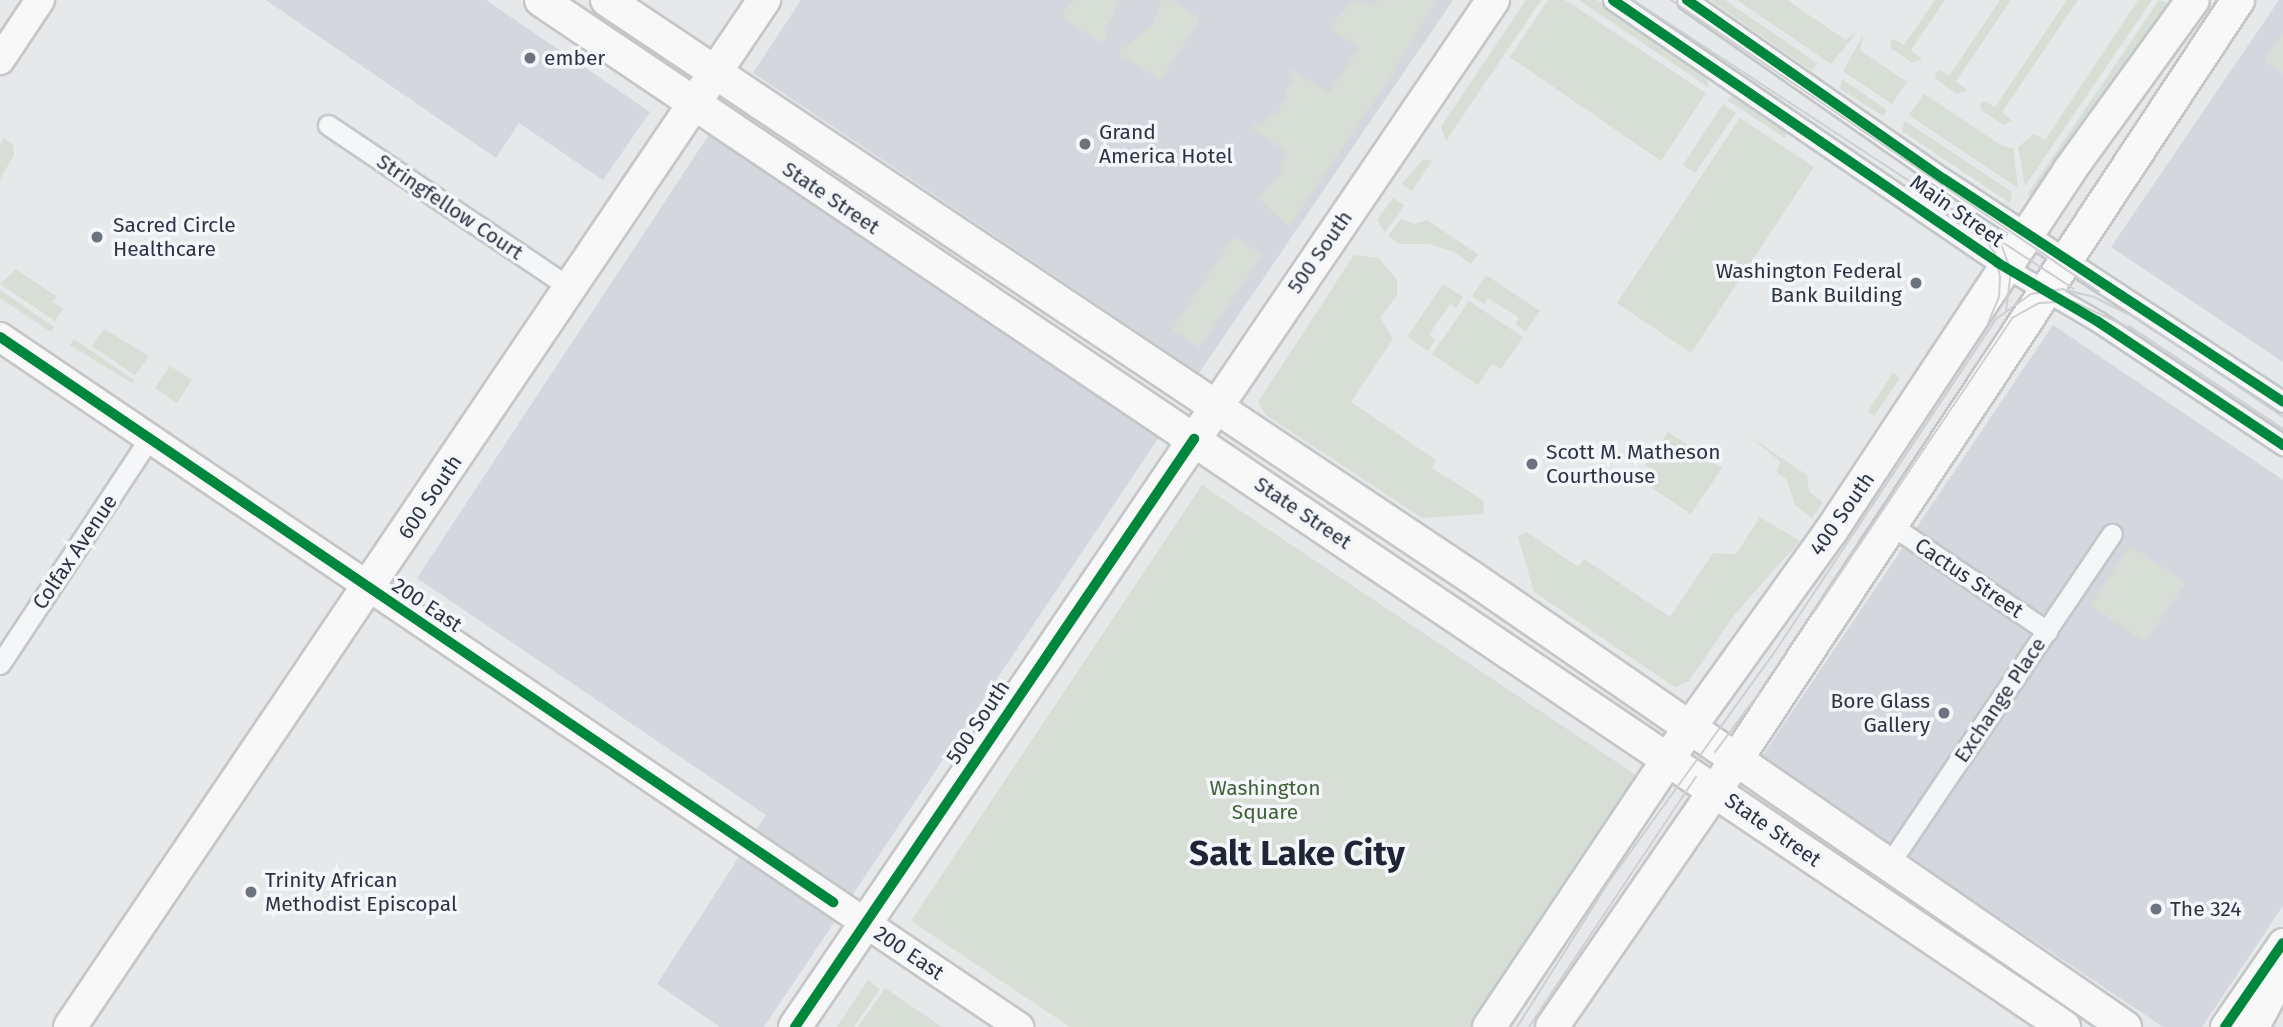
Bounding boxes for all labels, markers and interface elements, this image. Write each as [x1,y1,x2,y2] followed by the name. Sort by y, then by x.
[544,45,605,71] place label: ember
[522,50,538,66] marker: ember
[1099,119,1233,169] place label: Grand America Hotel
[1077,136,1093,152] marker: Grand America Hotel
[372,149,528,265] street label: Stringfellow Court
[778,156,884,240] street label: State Street
[1905,170,2009,252] street label: Main Street
[1282,206,1358,298] street label: 500 South
[113,212,236,262] place label: Sacred Circle Healthcare
[87,227,107,247] marker: Sacred Circle Healthcare
[1716,258,1902,308] place label: Washington Federal Bank Building
[1908,275,1924,291] marker: Washington Federal Bank Building
[1546,439,1720,489] place label: Scott M. Matheson Courthouse
[393,450,467,544] street label: 600 South
[1524,456,1540,472] marker: Scott M. Matheson Courthouse
[1804,467,1880,561] street label: 400 South
[1250,471,1356,555] street label: State Street
[27,490,123,614] street label: Colfax Avenue
[1910,533,2028,623] street label: Cactus Street
[387,572,467,638] street label: 200 East
[1949,633,2051,767] street label: Exchange Place
[941,675,1015,769] street label: 500 South
[1831,688,1930,738] place label: Bore Glass Gallery
[1936,705,1952,721] marker: Bore Glass Gallery
[1209,775,1321,825] park label: Washington Square
[1720,788,1826,872] street label: State Street
[1189,832,1405,874] district label: Salt Lake City
[265,867,457,917] place label: Trinity African Methodist Episcopal
[243,884,259,900] marker: Trinity African Methodist Episcopal
[2170,896,2241,922] place label: The 324
[2148,901,2164,917] marker: The 324
[869,920,949,986] street label: 200 East

